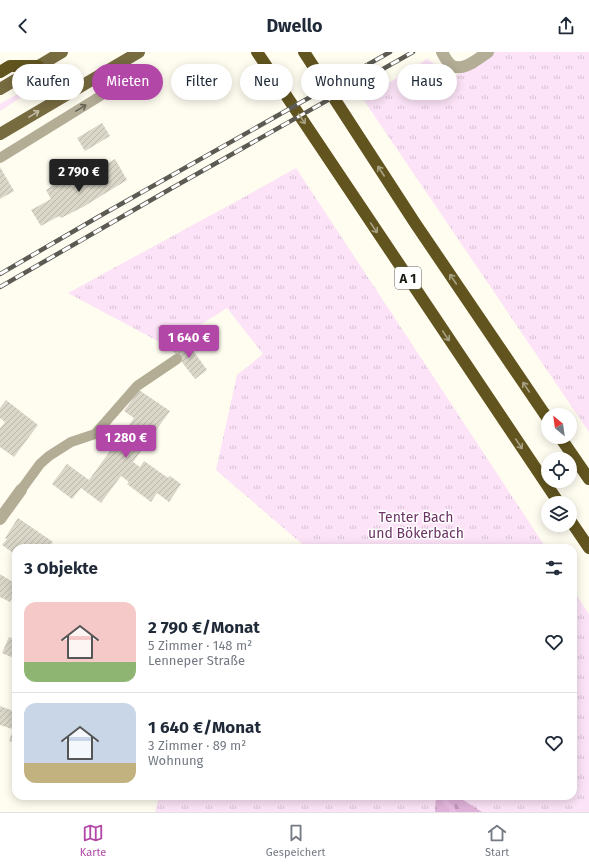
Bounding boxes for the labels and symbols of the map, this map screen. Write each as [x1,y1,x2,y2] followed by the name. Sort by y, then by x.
[75,104,86,112] one-way arrow
[28,110,40,118] one-way arrow
[298,114,306,125] one-way arrow
[42,159,116,193] pin: 2 790 €
[377,166,385,177] one-way arrow
[370,222,378,233] one-way arrow
[395,267,421,289] road number: A 1
[449,274,457,285] one-way arrow
[152,325,226,359] pin: 1 640 €
[442,330,450,341] one-way arrow
[522,382,530,393] one-way arrow
[541,408,577,444] north arrow
[89,425,163,459] pin: 1 280 €
[515,438,523,449] one-way arrow
[368,509,464,542] park label: Tenter Bach und Bökerbach

